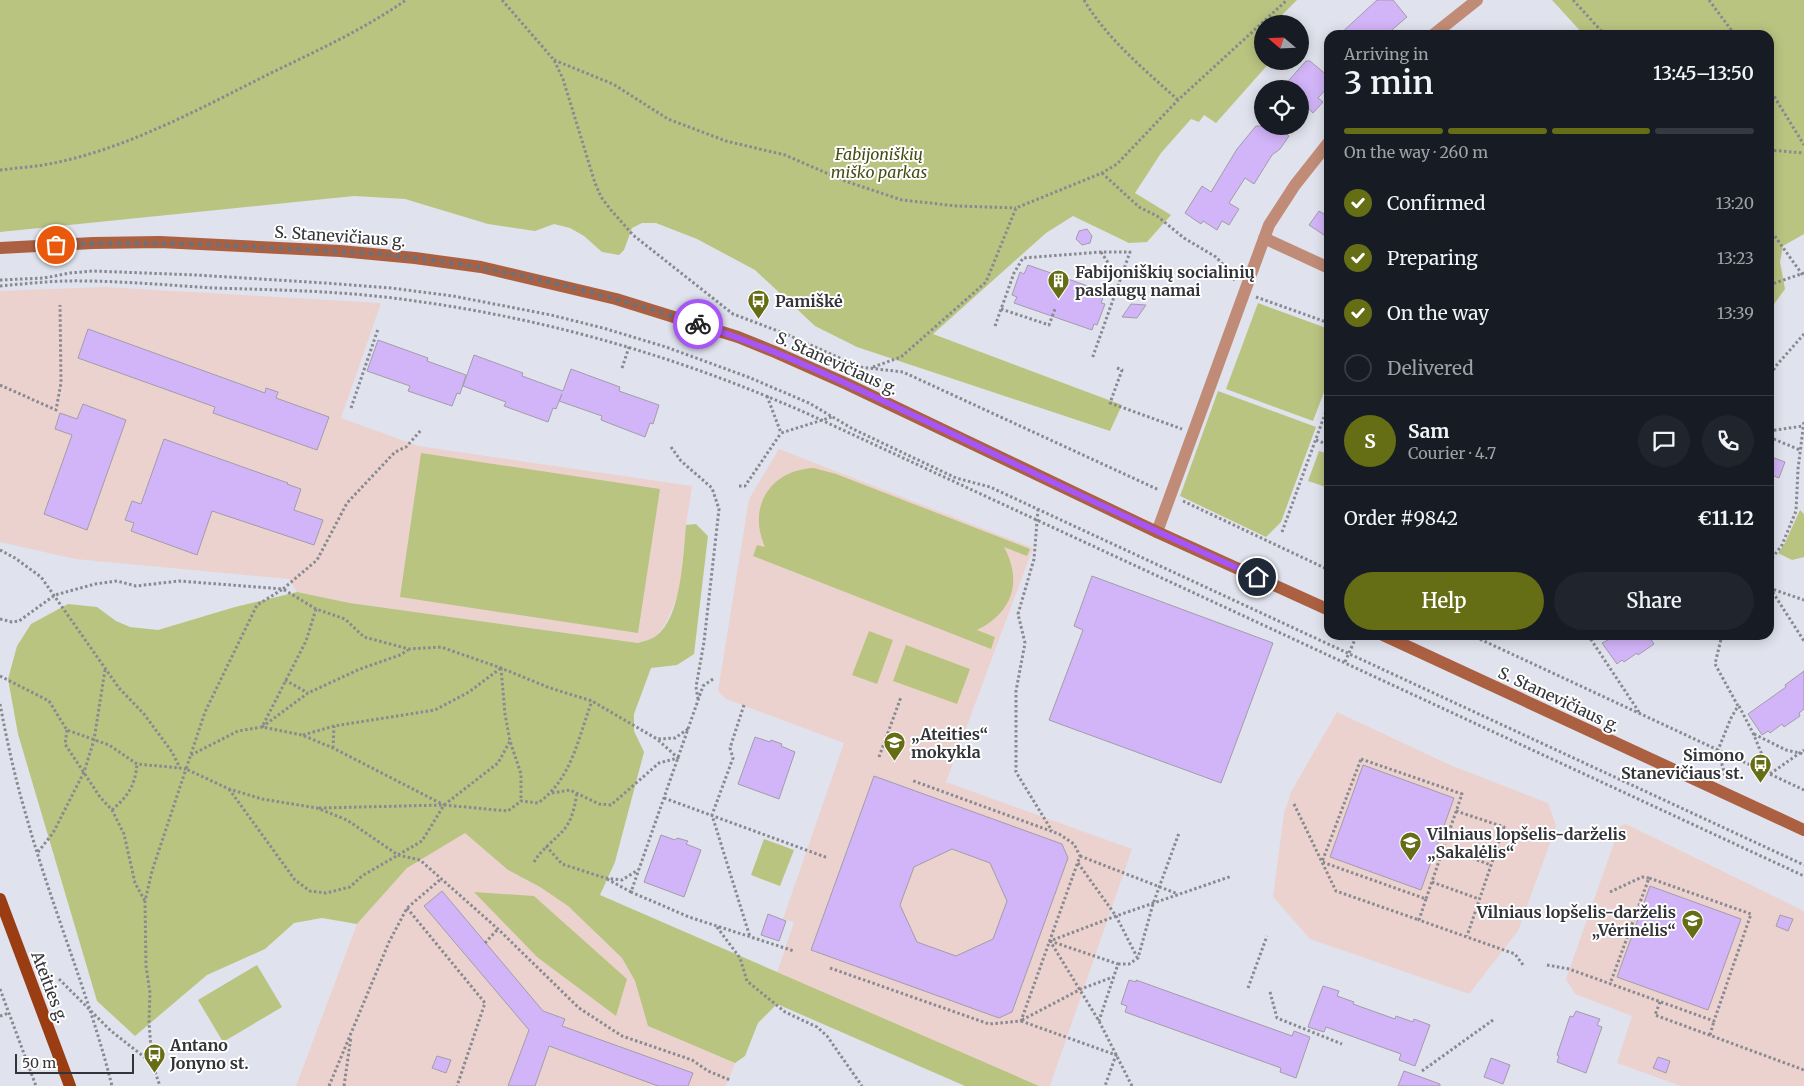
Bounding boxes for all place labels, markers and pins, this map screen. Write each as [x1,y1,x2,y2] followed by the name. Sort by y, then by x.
[35,224,77,266] pin
[1075,262,1255,300] place label: Fabijoniškių socialinių paslaugų namai
[1047,269,1071,300] building icon: Fabijoniškių socialinių paslaugų namai
[747,289,771,320] bus stop icon: Pamiškė
[775,291,843,311] place label: Pamiškė
[1236,556,1278,598] pin
[911,724,988,762] place label: „Ateities“ mokykla
[883,731,907,762] school or university icon: „Ateities“ mokykla
[1621,745,1744,783] place label: Simono Stanevičiaus st.
[1748,752,1772,783] bus stop icon: Simono Stanevičiaus st.
[1426,824,1626,862] place label: Vilniaus lopšelis-darželis „Sakalėlis“
[1399,831,1423,862] school or university icon: Vilniaus lopšelis-darželis „Sakalėlis“
[1476,902,1676,940] place label: Vilniaus lopšelis-darželis „Vėrinėlis“
[1680,909,1704,940] school or university icon: Vilniaus lopšelis-darželis „Vėrinėlis“
[169,1035,249,1073] place label: Antano Jonyno st.
[142,1042,166,1073] bus stop icon: Antano Jonyno st.

